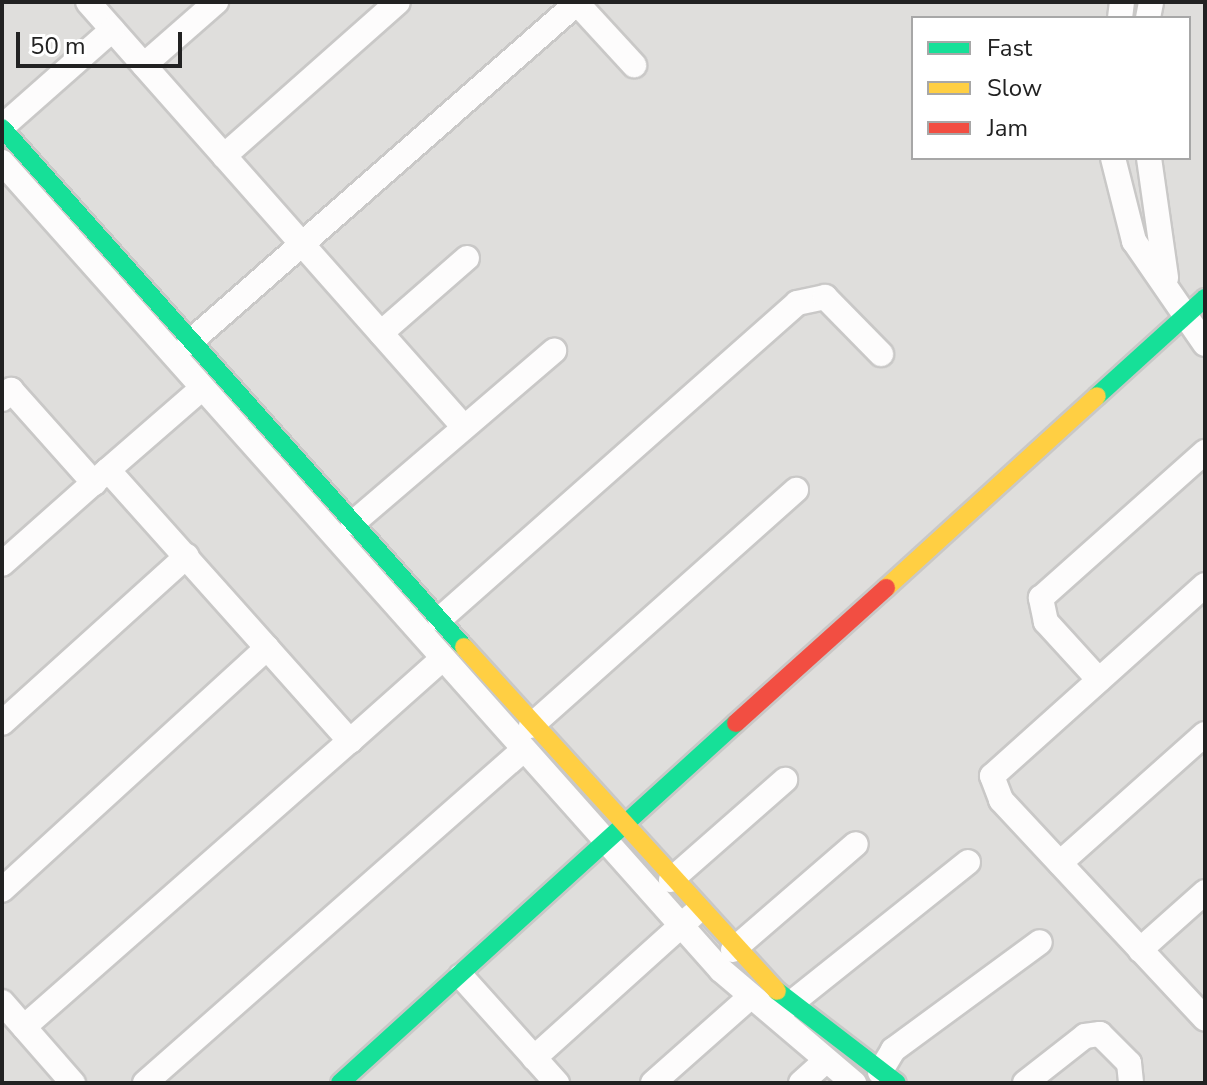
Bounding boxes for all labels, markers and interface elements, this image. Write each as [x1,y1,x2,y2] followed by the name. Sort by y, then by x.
[20,16,186,66] scale bar
[911,16,1191,160] legend
[30,30,86,62] text: 50 m
[987,32,1032,64] text: Fast
[987,72,1042,104] text: Slow
[987,112,1028,144] text: Jam

